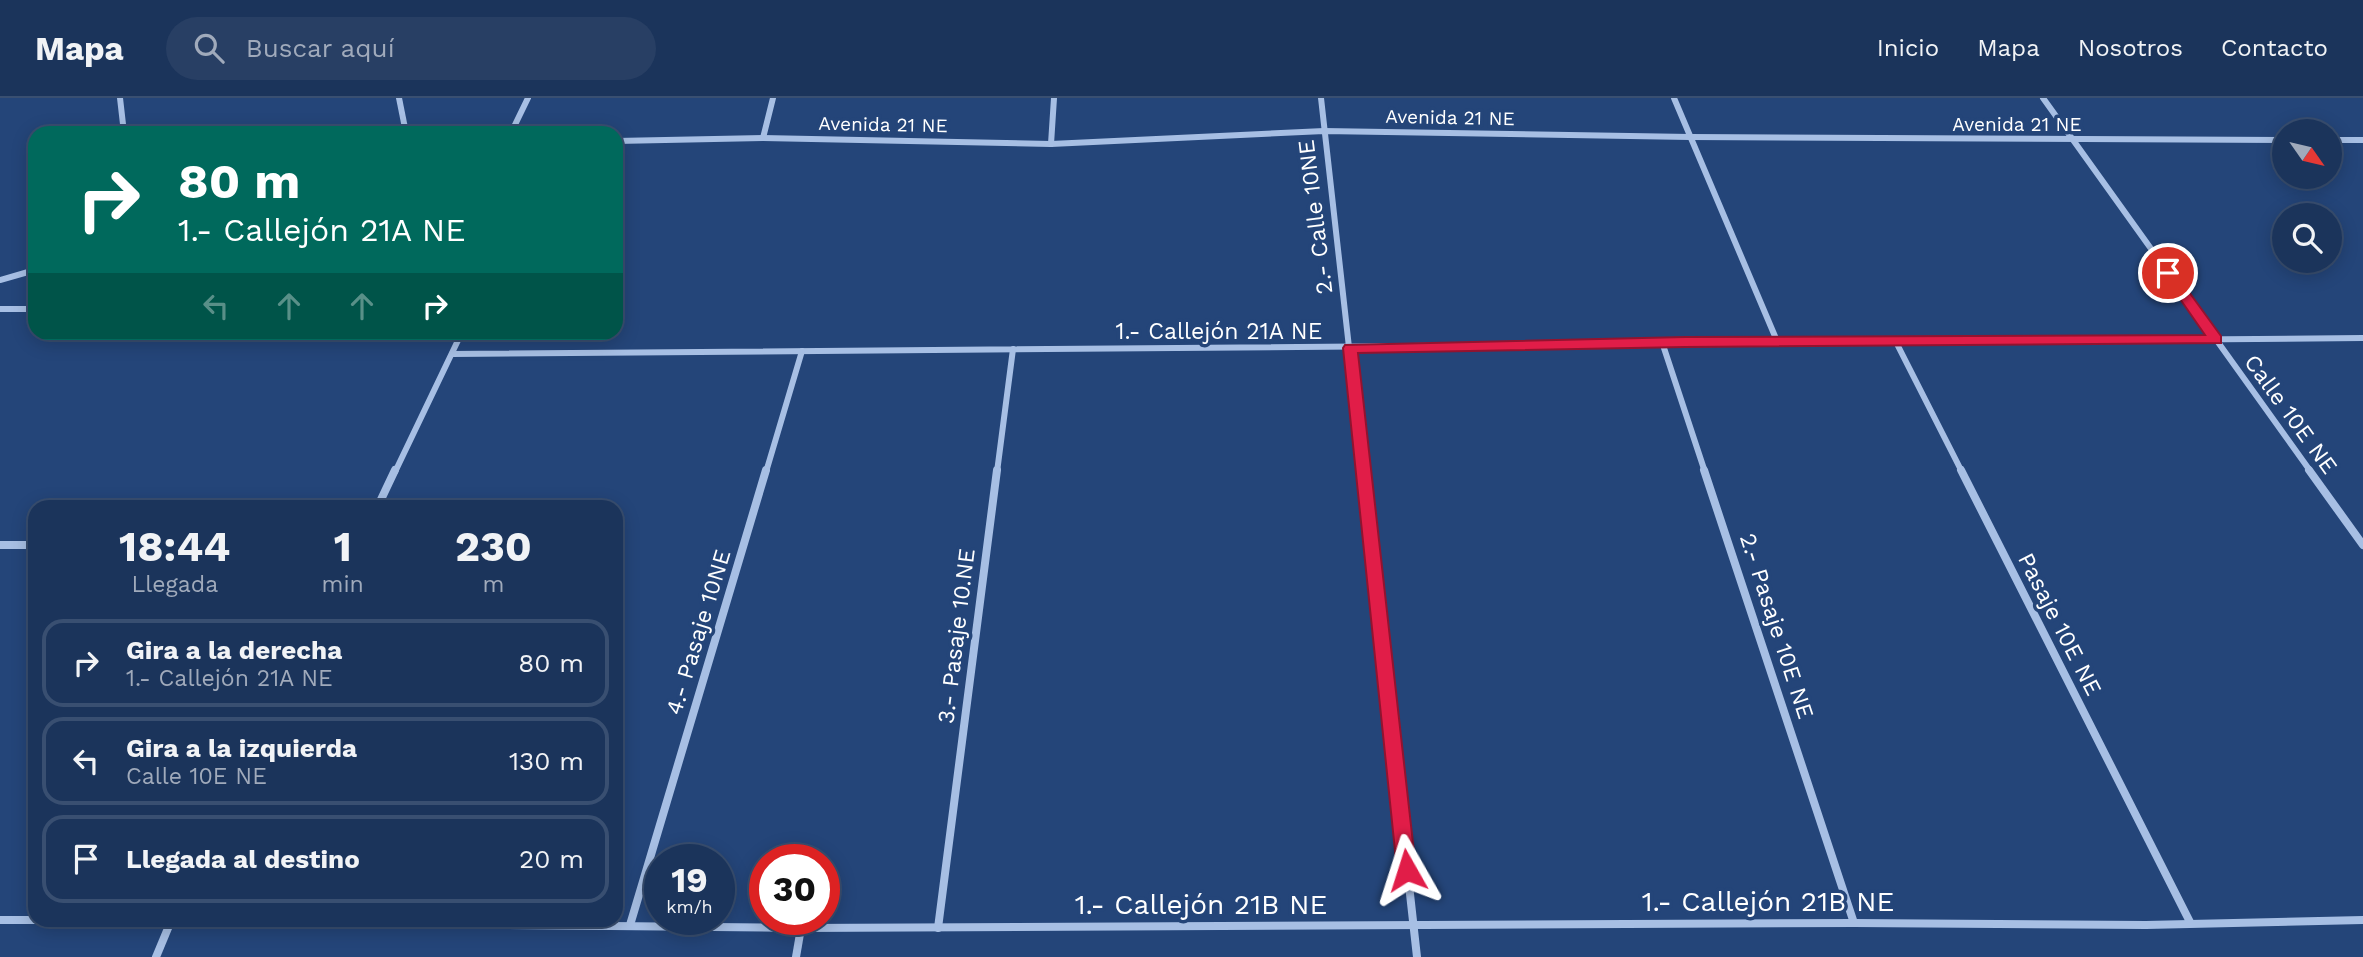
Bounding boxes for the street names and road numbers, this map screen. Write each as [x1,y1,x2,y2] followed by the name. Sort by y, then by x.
[1385,105,1515,130] street label: Avenida 21 NE
[818,112,948,137] street label: Avenida 21 NE
[1952,113,2082,136] street label: Avenida 21 NE
[1293,138,1338,296] street label: 2.- Calle 10NE
[1116,318,1322,345] street label: 1.- Callejón 21A NE
[2238,349,2343,479] street label: Calle 10E NE
[1734,530,1819,722] street label: 2.- Pasaje 10E NE
[661,546,736,718] street label: 4.- Pasaje 10NE
[932,547,981,725] street label: 3.- Pasaje 10.NE
[2012,548,2107,700] street label: Pasaje 10E NE
[1642,885,1894,918] street label: 1.- Callejón 21B NE
[1075,888,1327,921] street label: 1.- Callejón 21B NE

